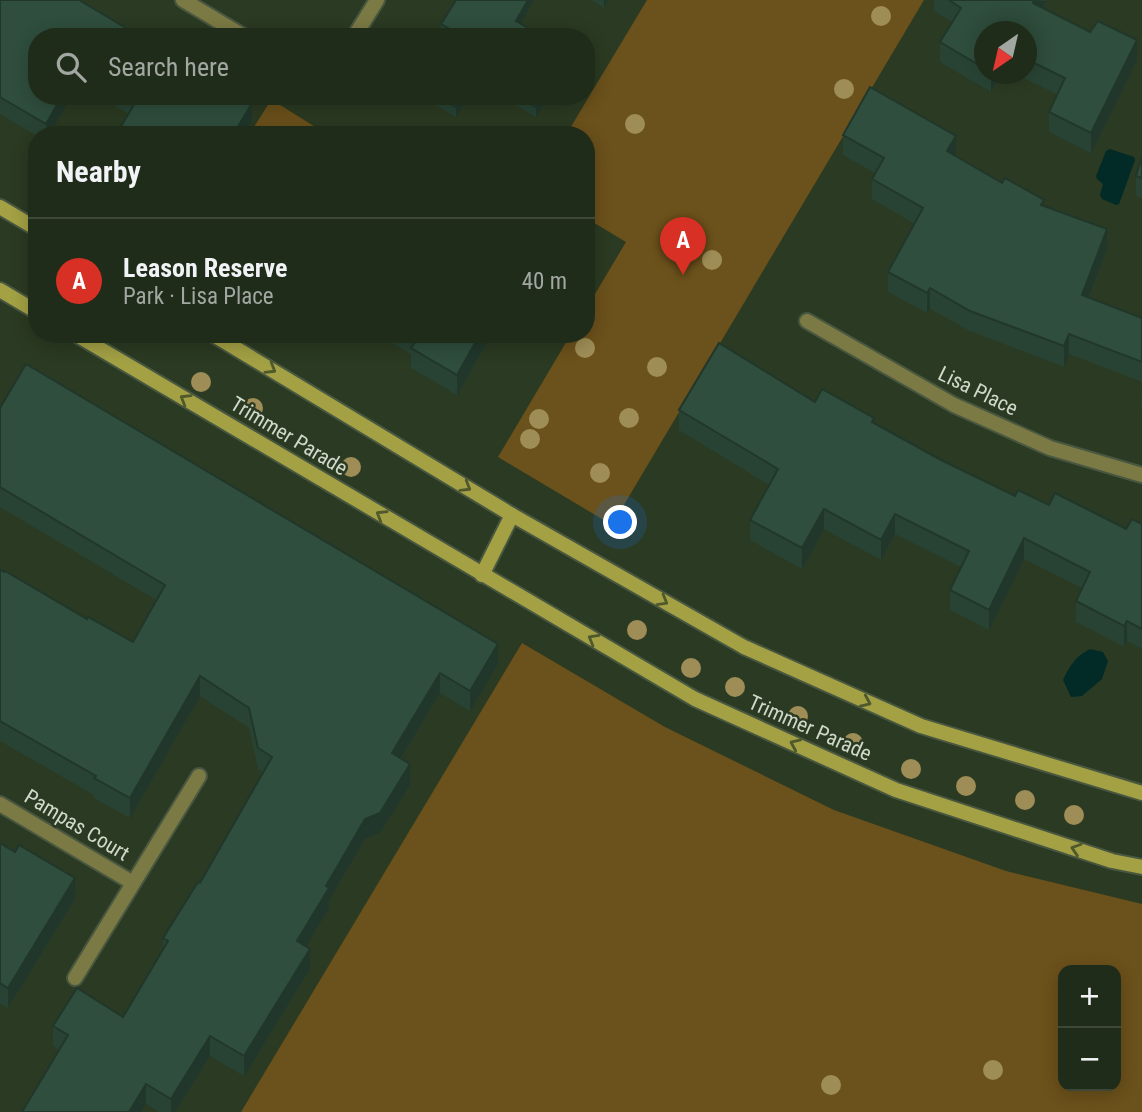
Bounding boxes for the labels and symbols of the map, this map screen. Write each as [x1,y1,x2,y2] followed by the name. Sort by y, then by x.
[974,21,1037,84] north arrow
[660,217,706,275] pin: A
[263,361,276,374] one-way arrow
[934,362,1022,421] street label: Lisa Place
[226,392,352,480] street label: Trimmer Parade
[180,395,193,408] one-way arrow
[458,478,471,491] one-way arrow
[603,505,637,539] your location
[376,510,389,523] one-way arrow
[655,593,668,606] one-way arrow
[588,635,601,648] one-way arrow
[745,690,875,766] street label: Trimmer Parade
[859,694,871,708] one-way arrow
[790,738,802,752] one-way arrow
[20,784,134,866] street label: Pampas Court
[1071,843,1083,857] one-way arrow

